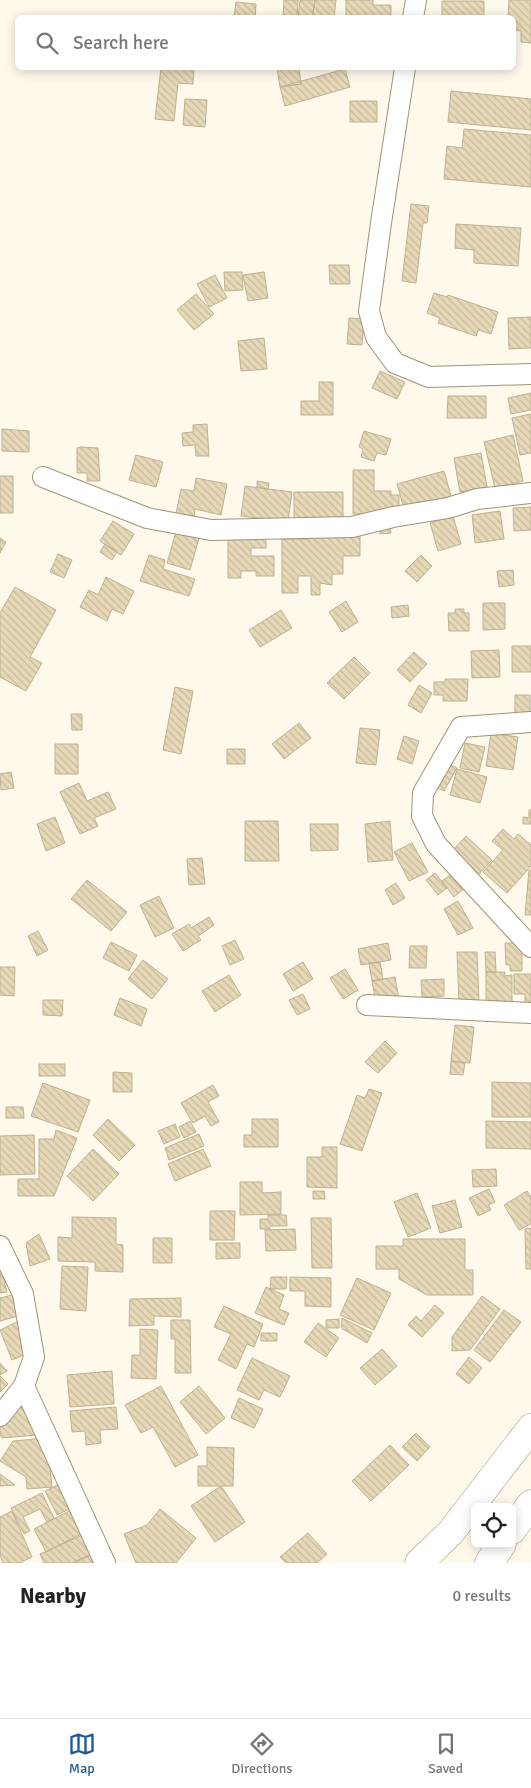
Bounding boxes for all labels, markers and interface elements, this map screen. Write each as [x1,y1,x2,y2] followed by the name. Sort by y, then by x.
[15,15,516,70] search box
[33,29,61,57] icon: search
[73,31,169,55] text: Search here
[471,1503,516,1548] map controls
[471,1503,516,1548] button: locate
[20,1583,86,1609] text: Nearby
[452,1586,511,1606] text: 0 results
[68,1730,96,1777] tab: Map
[231,1730,292,1777] tab: Directions
[428,1730,463,1777] tab: Saved

